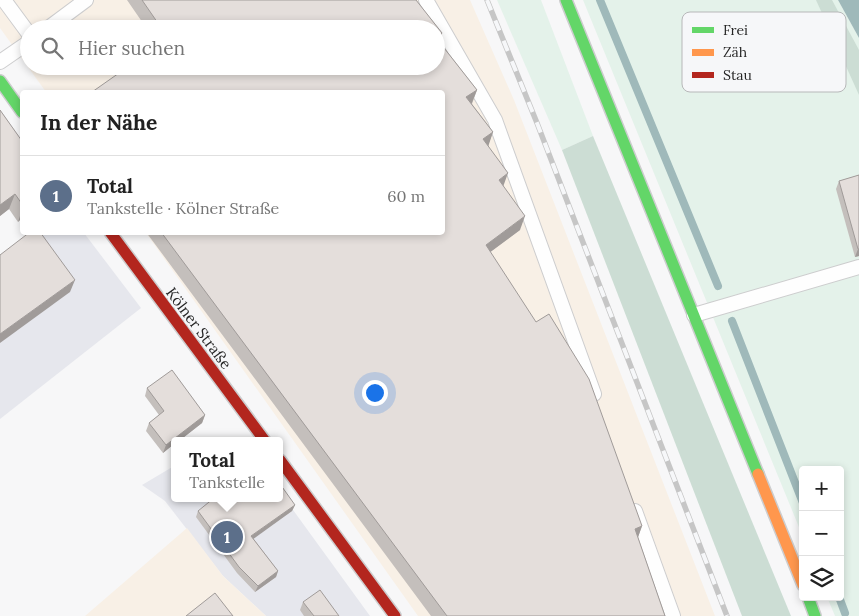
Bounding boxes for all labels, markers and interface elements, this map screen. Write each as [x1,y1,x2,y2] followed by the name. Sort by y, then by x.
[682,12,846,92] legend
[20,20,445,75] search box
[723,21,748,39] text: Frei
[38,34,66,62] icon: search
[78,36,185,60] text: Hier suchen
[723,43,747,61] text: Zäh
[723,66,752,84] text: Stau
[40,109,157,136] text: In der Nähe
[87,174,133,198] text: Total
[53,186,59,206] text: 1
[387,186,425,206] text: 60 m
[87,198,279,218] text: Tankstelle · Kölner Straße
[162,283,236,373] street label: Kölner Straße
[362,380,388,406] your location
[171,437,283,502] popup
[189,448,235,472] text: Total
[799,466,844,601] map controls
[799,466,844,511] button: +
[189,472,265,492] text: Tankstelle
[799,511,844,556] button: −
[211,518,243,556] pin: 1
[799,556,844,601] button: layers

